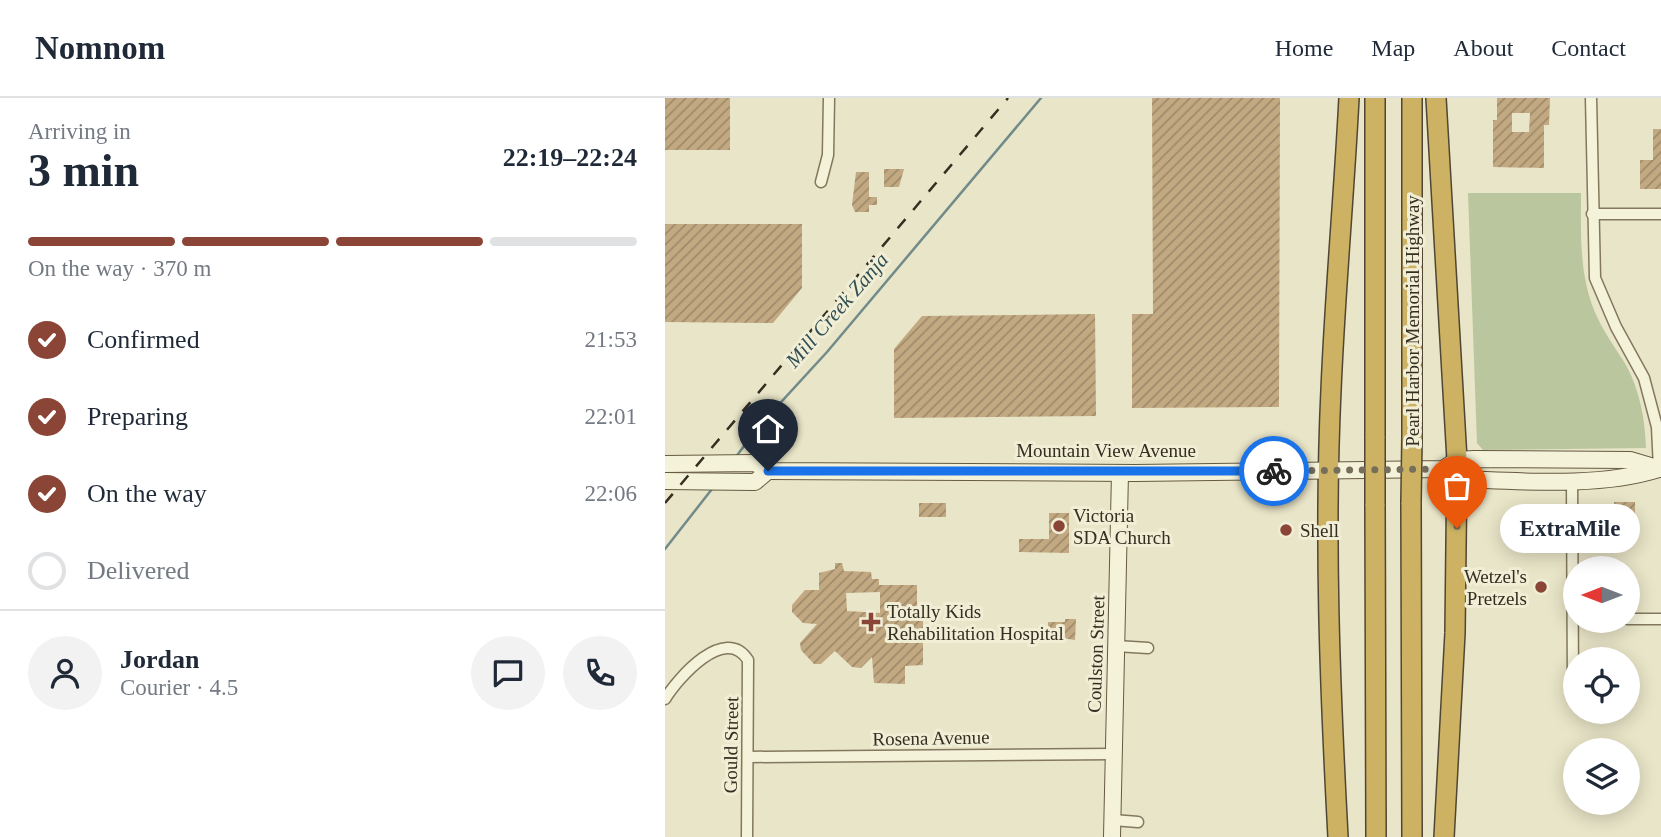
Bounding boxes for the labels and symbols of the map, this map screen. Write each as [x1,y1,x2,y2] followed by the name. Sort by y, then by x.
[1402,195,1423,447] street label: Pearl Harbor Memorial Highway
[780,248,893,373] water label: Mill Creek Zanja
[738,399,798,471] pin
[1239,436,1309,506] courier
[1016,440,1196,461] street label: Mountain View Avenue
[1427,456,1487,528] pin
[1499,504,1639,552] callout: ExtraMile
[1073,505,1171,548] place label: Victoria SDA Church
[1051,518,1067,534] marker: Victoria SDA Church
[1300,520,1339,541] place label: Shell
[1278,522,1294,538] marker: Shell
[1563,556,1640,634] north arrow
[1464,566,1527,609] place label: Wetzel's Pretzels
[1533,579,1549,595] marker: Wetzel's Pretzels
[1083,594,1109,713] street label: Coulston Street
[887,601,1064,644] place label: Totally Kids Rehabilitation Hospital
[861,612,881,632] marker: Totally Kids Rehabilitation Hospital
[720,696,742,793] street label: Gould Street
[872,726,990,750] street label: Rosena Avenue

